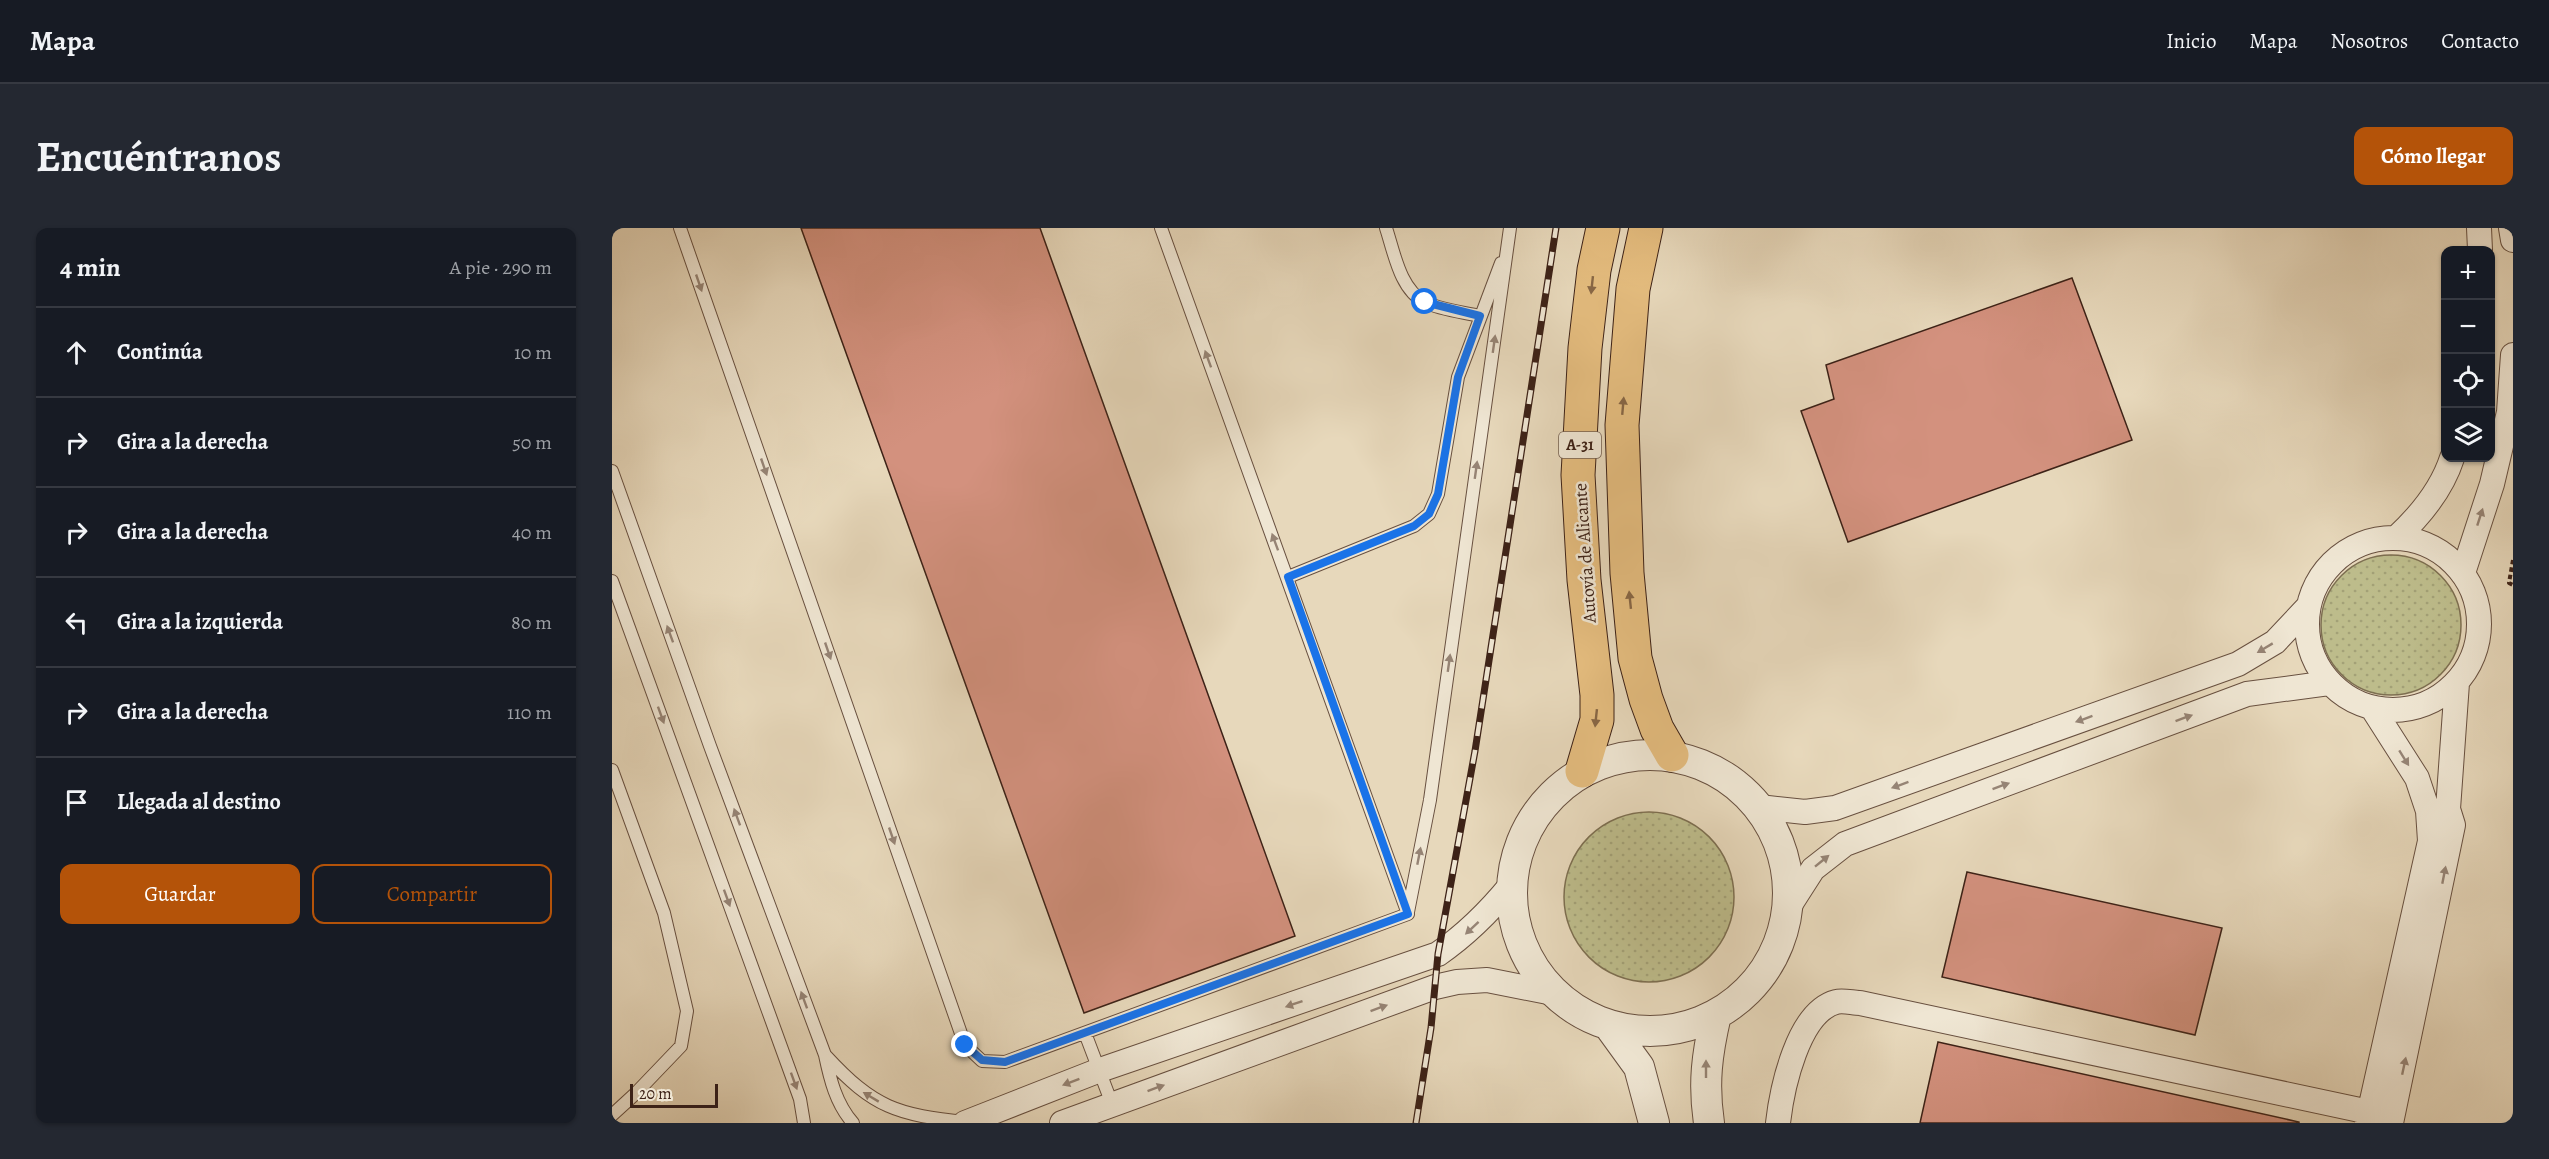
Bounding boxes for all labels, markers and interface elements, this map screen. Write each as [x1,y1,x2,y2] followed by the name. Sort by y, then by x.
[30,22,95,60] text: Mapa
[2166,27,2216,55] text: Inicio
[2249,27,2298,55] text: Mapa
[2331,27,2408,55] text: Nosotros
[2441,27,2519,55] text: Contacto
[2354,127,2513,185] button: Cómo llegar
[36,128,281,185] text: Encuéntranos
[2441,246,2495,462] map controls
[2441,246,2495,300] button: +
[60,250,121,285] text: 4 min
[449,254,552,281] text: A pie · 290 m
[695,274,705,292] one-way arrow
[1588,276,1597,295] one-way arrow
[1411,288,1437,314] route start
[2441,300,2495,354] button: −
[1490,334,1499,353] one-way arrow
[60,336,93,369] icon: ahead
[117,337,203,367] text: Continúa
[514,339,552,366] text: 10 m
[1203,350,1213,368] one-way arrow
[2441,354,2495,408] button: locate
[1619,396,1628,415] one-way arrow
[2441,408,2495,462] button: layers
[60,426,93,459] icon: right
[117,427,268,457] text: Gira a la derecha
[512,429,552,456] text: 50 m
[1559,432,1601,458] road number: A-31
[759,458,769,476] one-way arrow
[1472,461,1481,480] one-way arrow
[1568,482,1602,625] street label: Autovía de Alicante
[2476,508,2485,526] one-way arrow
[60,516,93,549] icon: right
[117,517,268,547] text: Gira a la derecha
[512,519,552,546] text: 40 m
[1270,533,1280,551] one-way arrow
[1625,591,1635,610] one-way arrow
[60,606,93,639] icon: left
[117,607,283,637] text: Gira a la izquierda
[511,609,552,636] text: 80 m
[665,625,675,643] one-way arrow
[823,643,833,661] one-way arrow
[2256,643,2273,653] one-way arrow
[1445,654,1454,673] one-way arrow
[60,696,93,729] icon: right
[117,697,268,727] text: Gira a la derecha
[507,699,552,726] text: 110 m
[656,706,666,724] one-way arrow
[1591,709,1601,728] one-way arrow
[2175,712,2193,722] one-way arrow
[2075,715,2093,725] one-way arrow
[2399,750,2410,766] one-way arrow
[1891,780,1909,790] one-way arrow
[1992,780,2010,790] one-way arrow
[60,786,93,819] icon: arrive
[117,787,281,817] text: Llegada al destino
[731,808,741,826] one-way arrow
[888,827,898,845] one-way arrow
[1415,846,1424,865] one-way arrow
[1815,856,1830,868] one-way arrow
[60,864,300,924] button: Guardar
[312,864,552,924] button: Compartir
[2440,865,2449,884] one-way arrow
[723,889,733,907] one-way arrow
[1465,921,1480,934] one-way arrow
[799,991,809,1009] one-way arrow
[1285,999,1303,1009] one-way arrow
[1370,1002,1388,1012] one-way arrow
[951,1031,977,1057] route end
[2400,1056,2409,1075] one-way arrow
[1701,1059,1711,1078] one-way arrow
[789,1072,799,1090] one-way arrow
[1061,1077,1079,1087] one-way arrow
[630,1081,718,1108] scale bar
[639,1083,672,1105] text: 20 m
[1147,1083,1165,1093] one-way arrow
[863,1091,879,1102] one-way arrow

